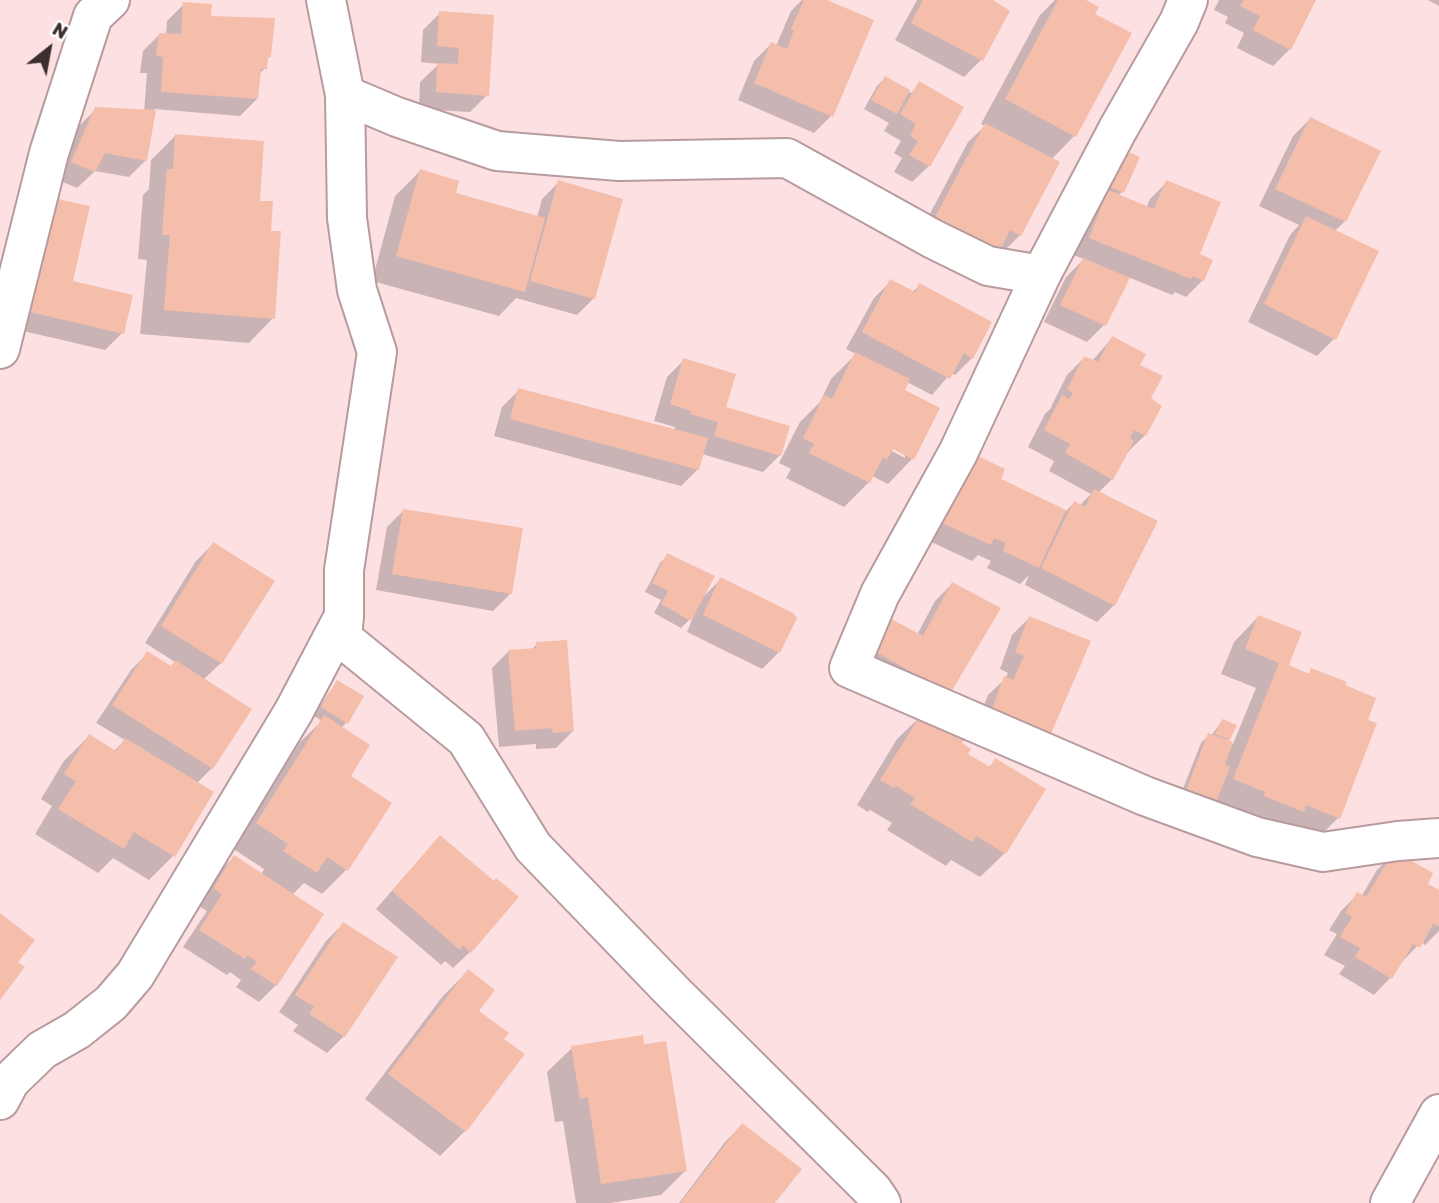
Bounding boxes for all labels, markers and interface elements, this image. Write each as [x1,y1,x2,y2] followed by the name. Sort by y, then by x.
[14,14,84,84] north arrow
[48,17,72,44] text: N

